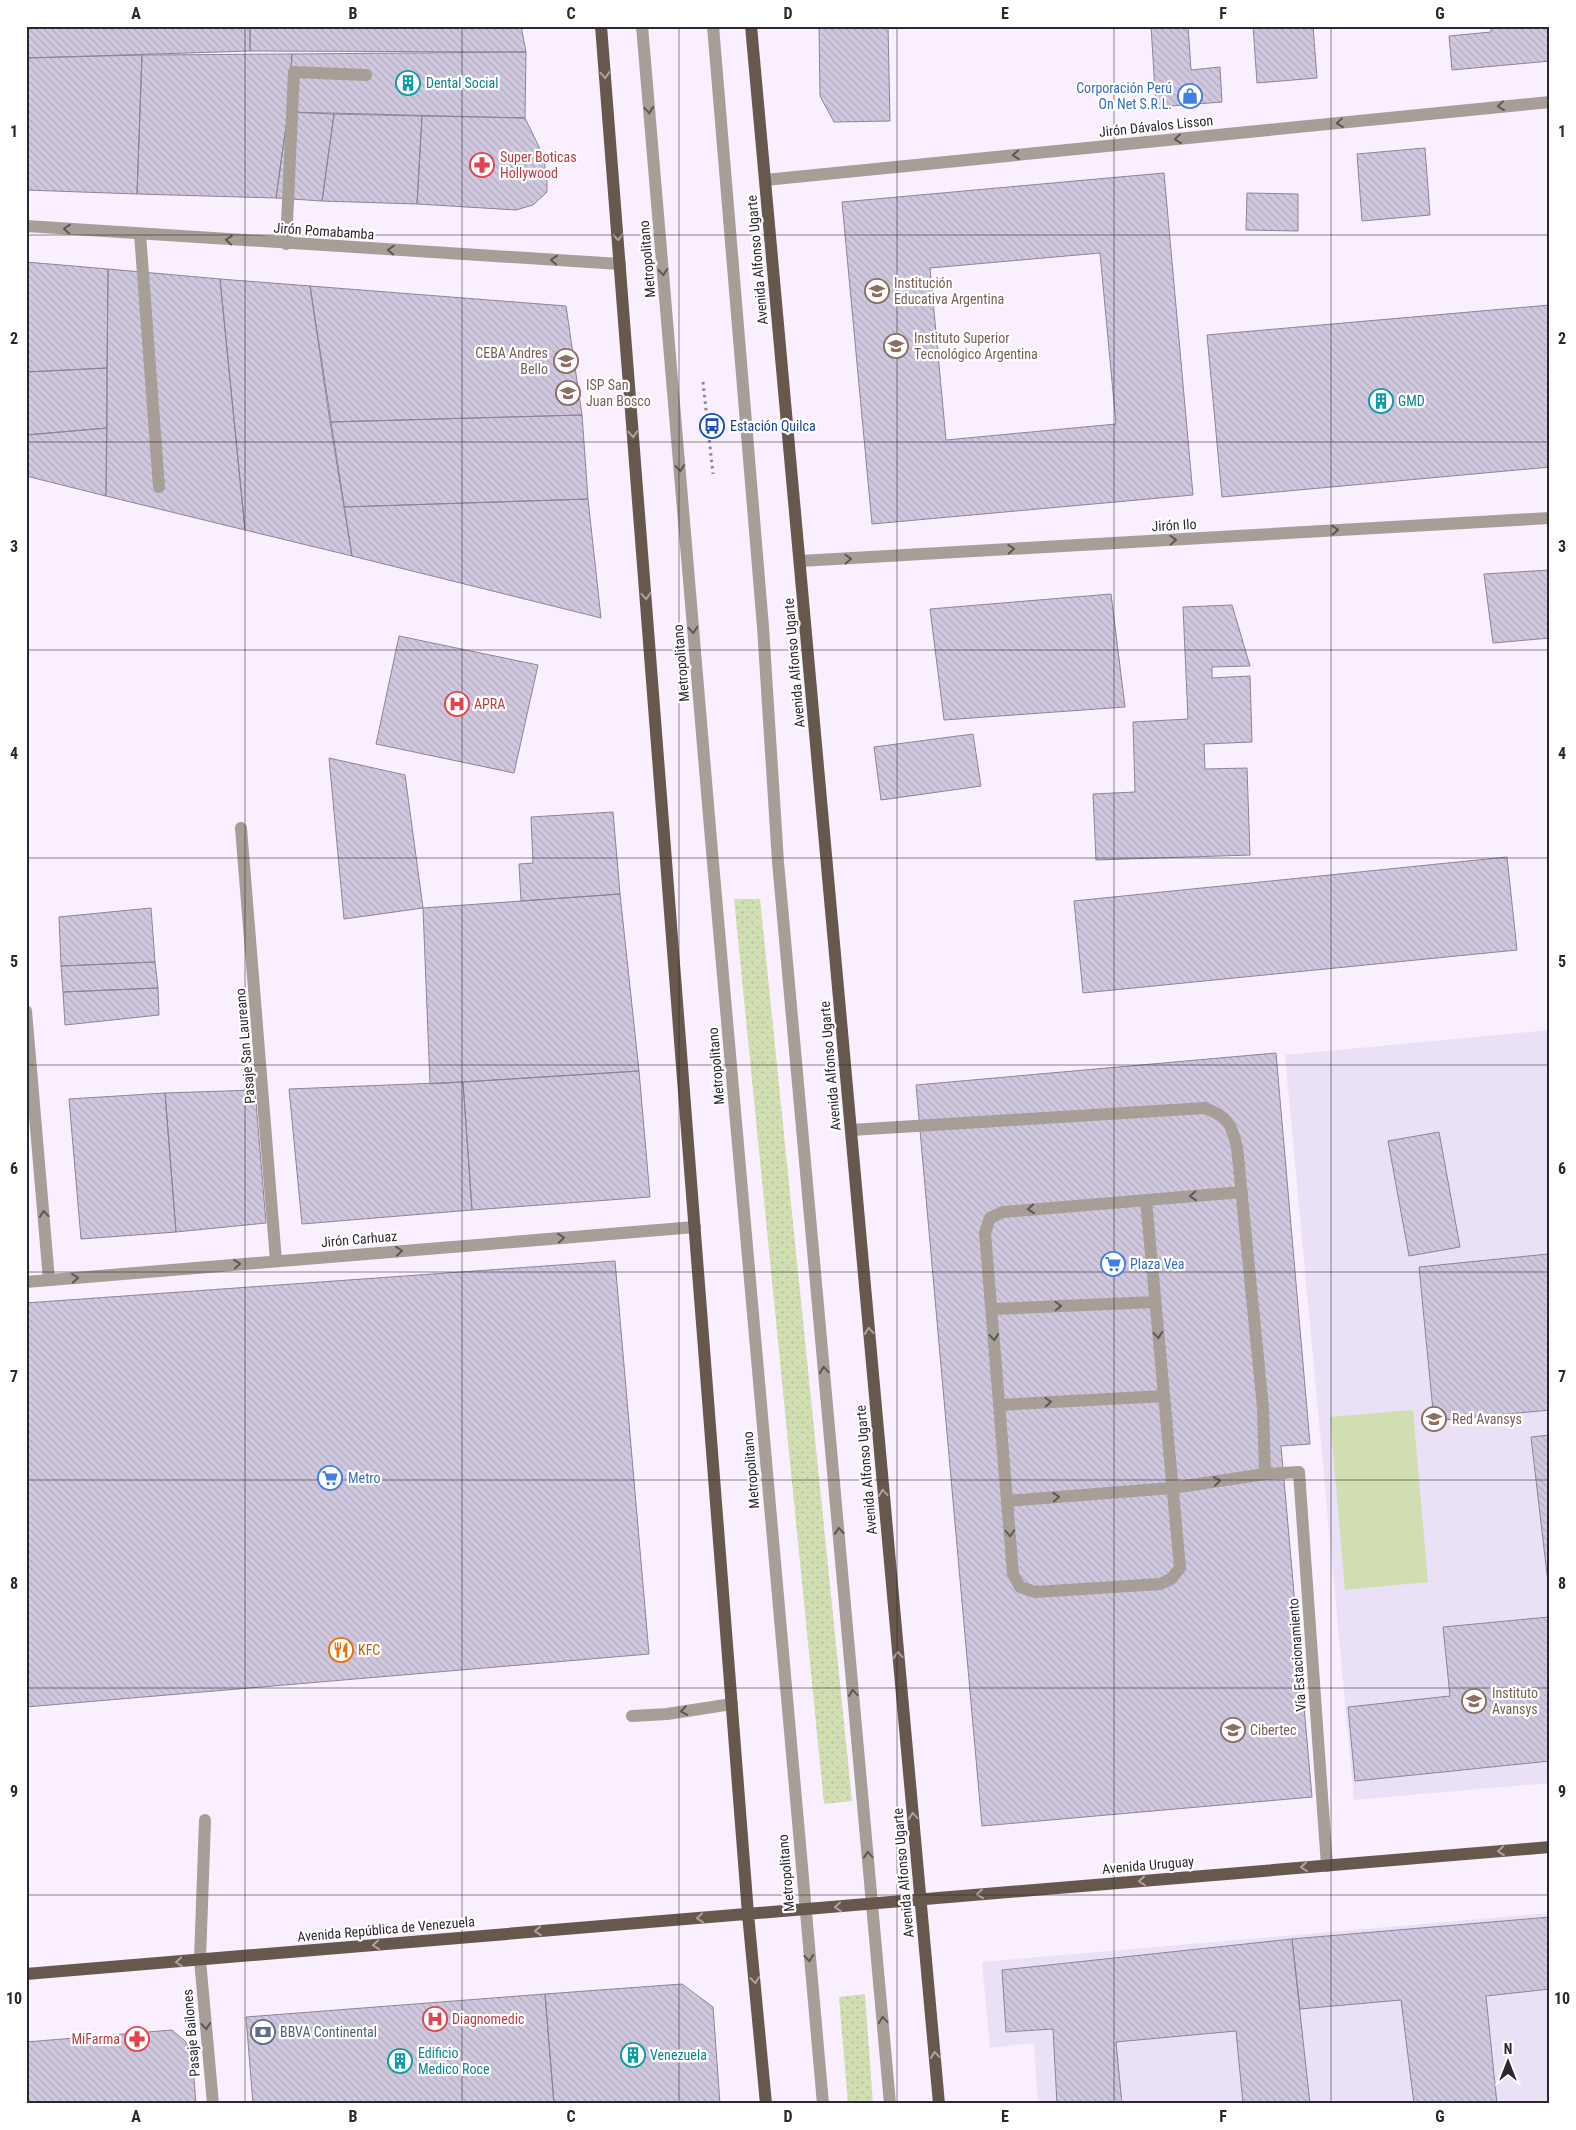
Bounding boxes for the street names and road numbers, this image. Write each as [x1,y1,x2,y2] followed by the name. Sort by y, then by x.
[1098,112,1214,140] street label: Jirón Dávalos Lisson
[743,194,771,325] street label: Avenida Alfonso Ugarte
[273,220,375,242] street label: Jirón Pomabamba
[636,220,658,298] street label: Metropolitano
[1151,516,1197,534] street label: Jirón Ilo
[780,597,808,728] street label: Avenida Alfonso Ugarte
[670,624,692,702] street label: Metropolitano
[232,988,258,1104] street label: Pasaje San Laureano
[816,1000,844,1131] street label: Avenida Alfonso Ugarte
[705,1027,727,1105] street label: Metropolitano
[320,1228,398,1250] street label: Jirón Carhuaz
[852,1404,880,1535] street label: Avenida Alfonso Ugarte
[740,1431,762,1509] street label: Metropolitano
[1285,1598,1309,1712] street label: Vía Estacionamiento
[889,1807,917,1938] street label: Avenida Alfonso Ugarte
[775,1834,797,1912] street label: Metropolitano
[1101,1853,1195,1877] street label: Avenida Uruguay
[297,1913,475,1945] street label: Avenida República de Venezuela
[179,1989,203,2077] street label: Pasaje Bailones

